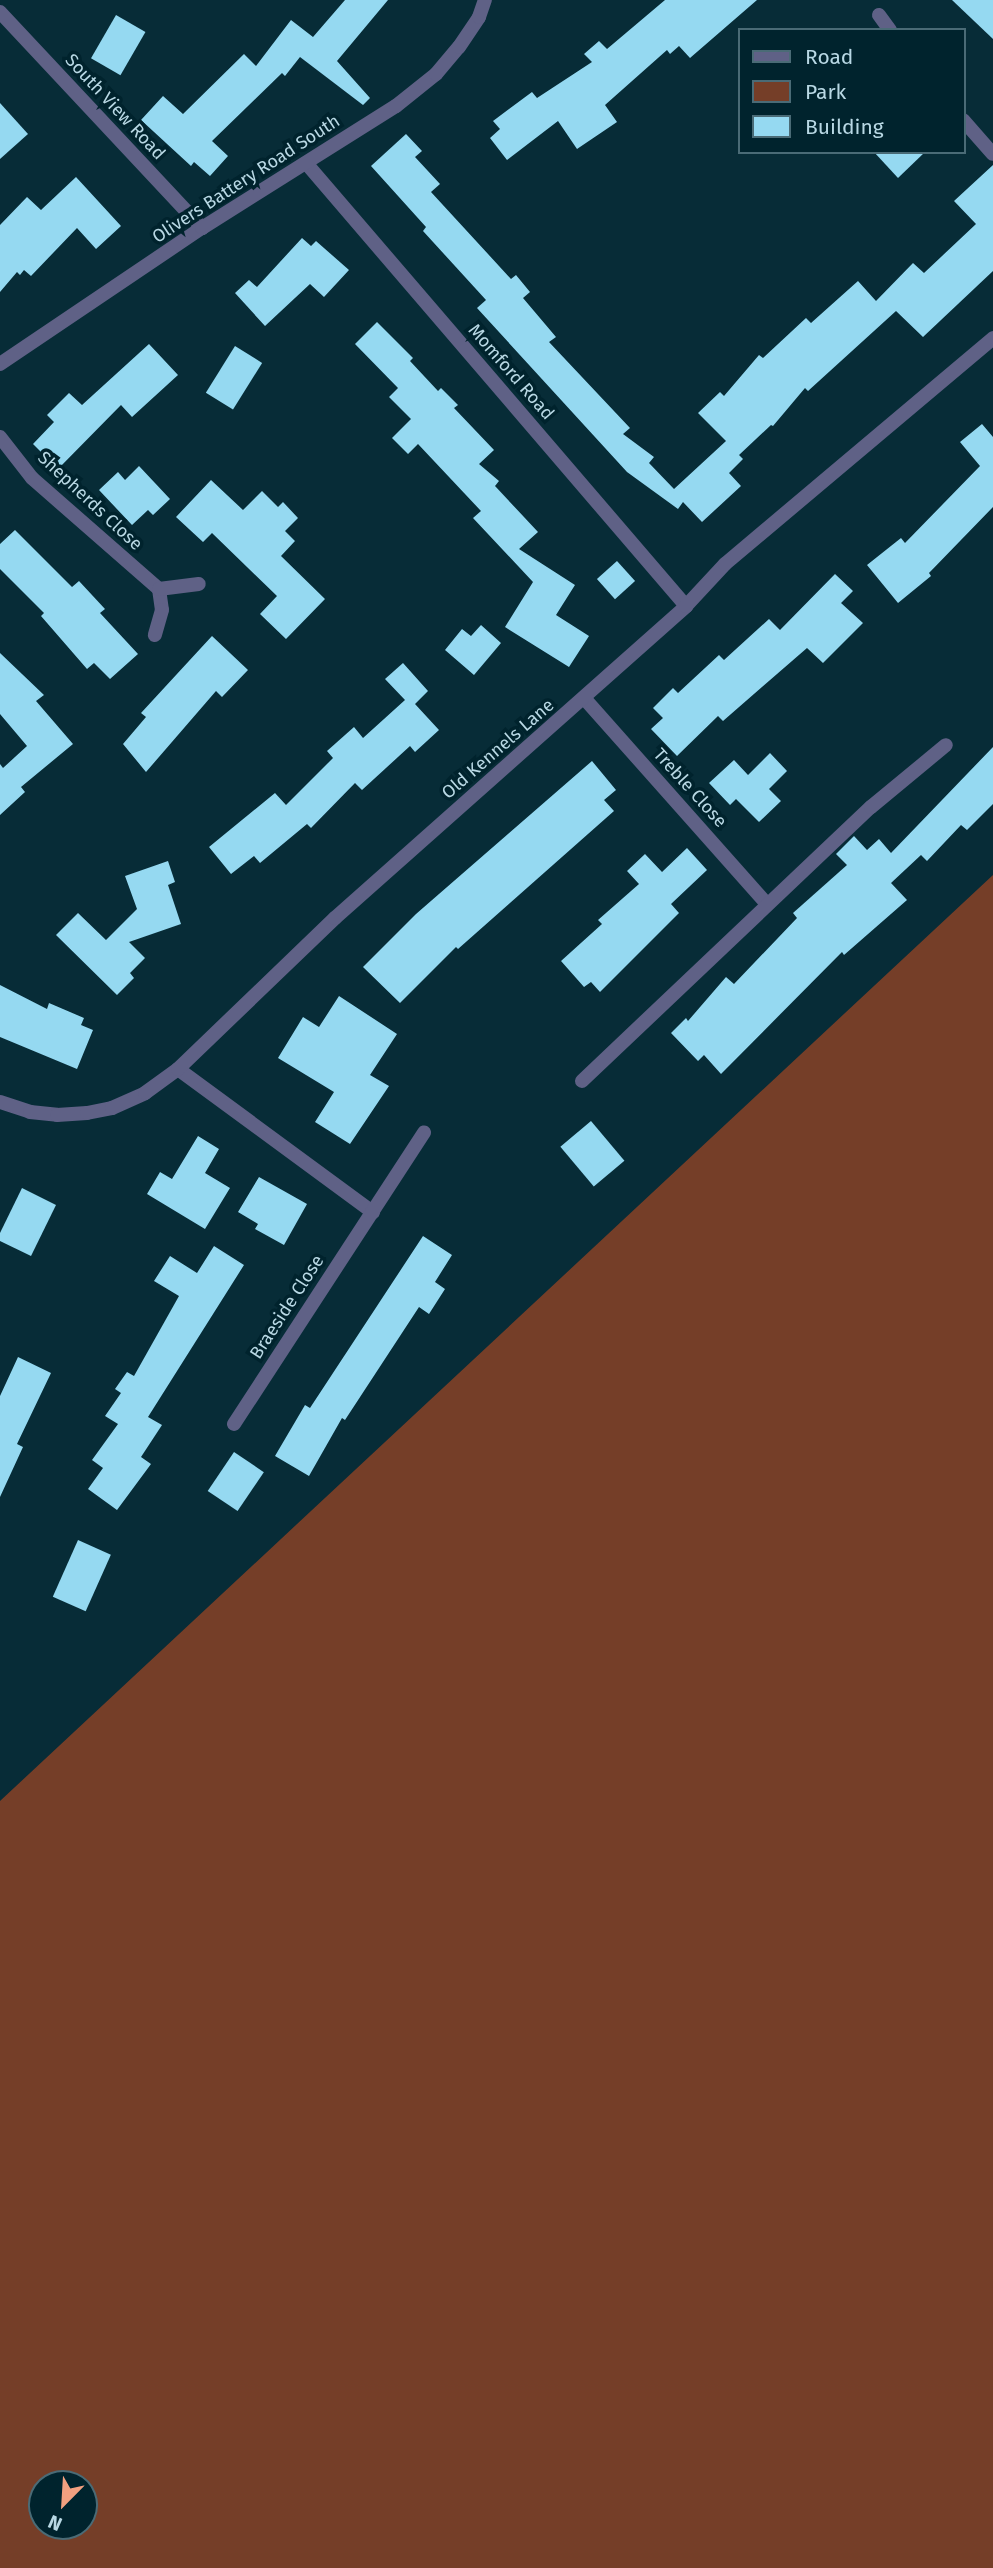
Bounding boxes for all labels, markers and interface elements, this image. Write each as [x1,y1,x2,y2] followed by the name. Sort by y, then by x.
[738,28,965,154] legend
[805,44,853,70] text: Road
[60,50,170,164] street label: South View Road
[805,79,846,105] text: Park
[148,110,344,248] street label: Olivers Battery Road South
[805,114,884,140] text: Building
[464,320,558,424] street label: Momford Road
[33,447,147,555] street label: Shepherds Close
[437,694,559,804] street label: Old Kennels Lane
[649,744,731,832] street label: Treble Close
[245,1251,329,1363] street label: Braeside Close
[28,2470,98,2540] north arrow
[45,2510,66,2536] text: N

